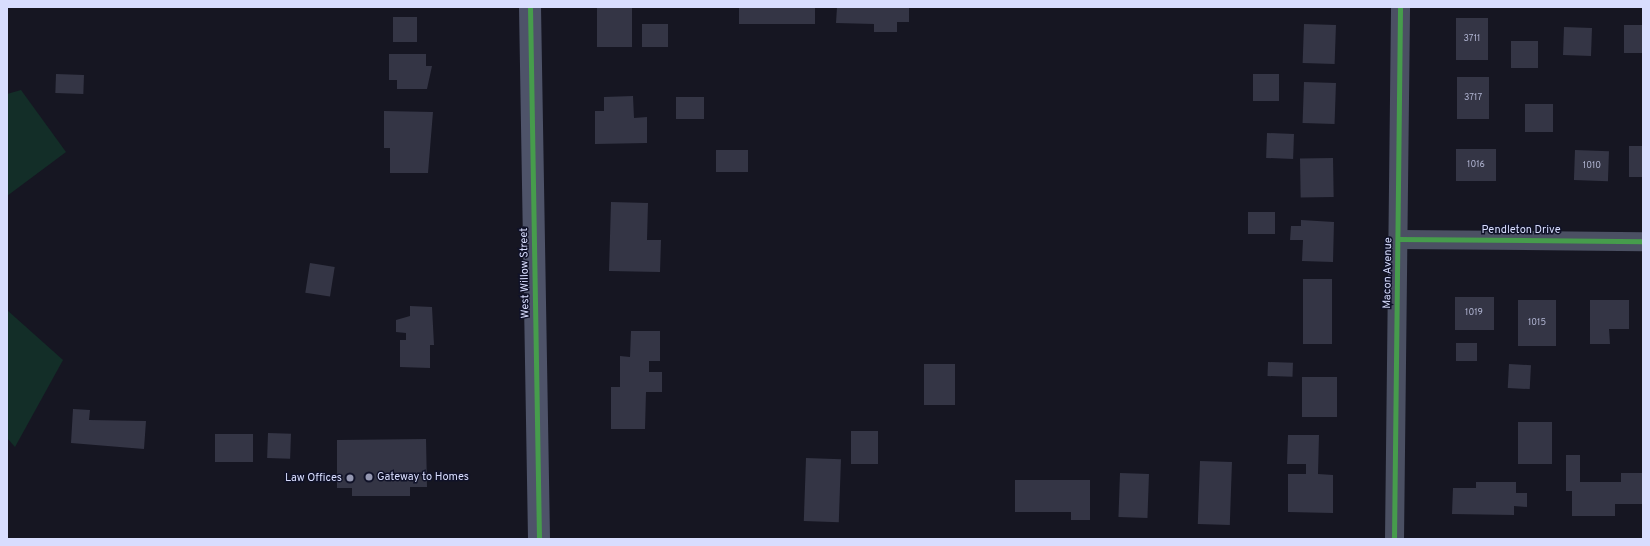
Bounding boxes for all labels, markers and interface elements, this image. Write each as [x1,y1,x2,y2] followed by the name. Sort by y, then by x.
[1464,34,1480,44] house number: 3711
[1464,93,1482,103] house number: 3717
[1467,160,1485,170] house number: 1016
[1583,161,1601,171] house number: 1010
[1481,223,1561,237] street label: Pendleton Drive
[518,227,532,319] street label: West Willow Street
[1381,237,1395,309] street label: Macon Avenue
[1465,308,1483,318] house number: 1019
[1528,318,1546,328] house number: 1015
[377,470,469,484] place label: Gateway to Homes
[285,471,342,485] place label: Law Offices
[364,472,374,482] marker: Gateway to Homes
[345,473,355,483] marker: Law Offices

